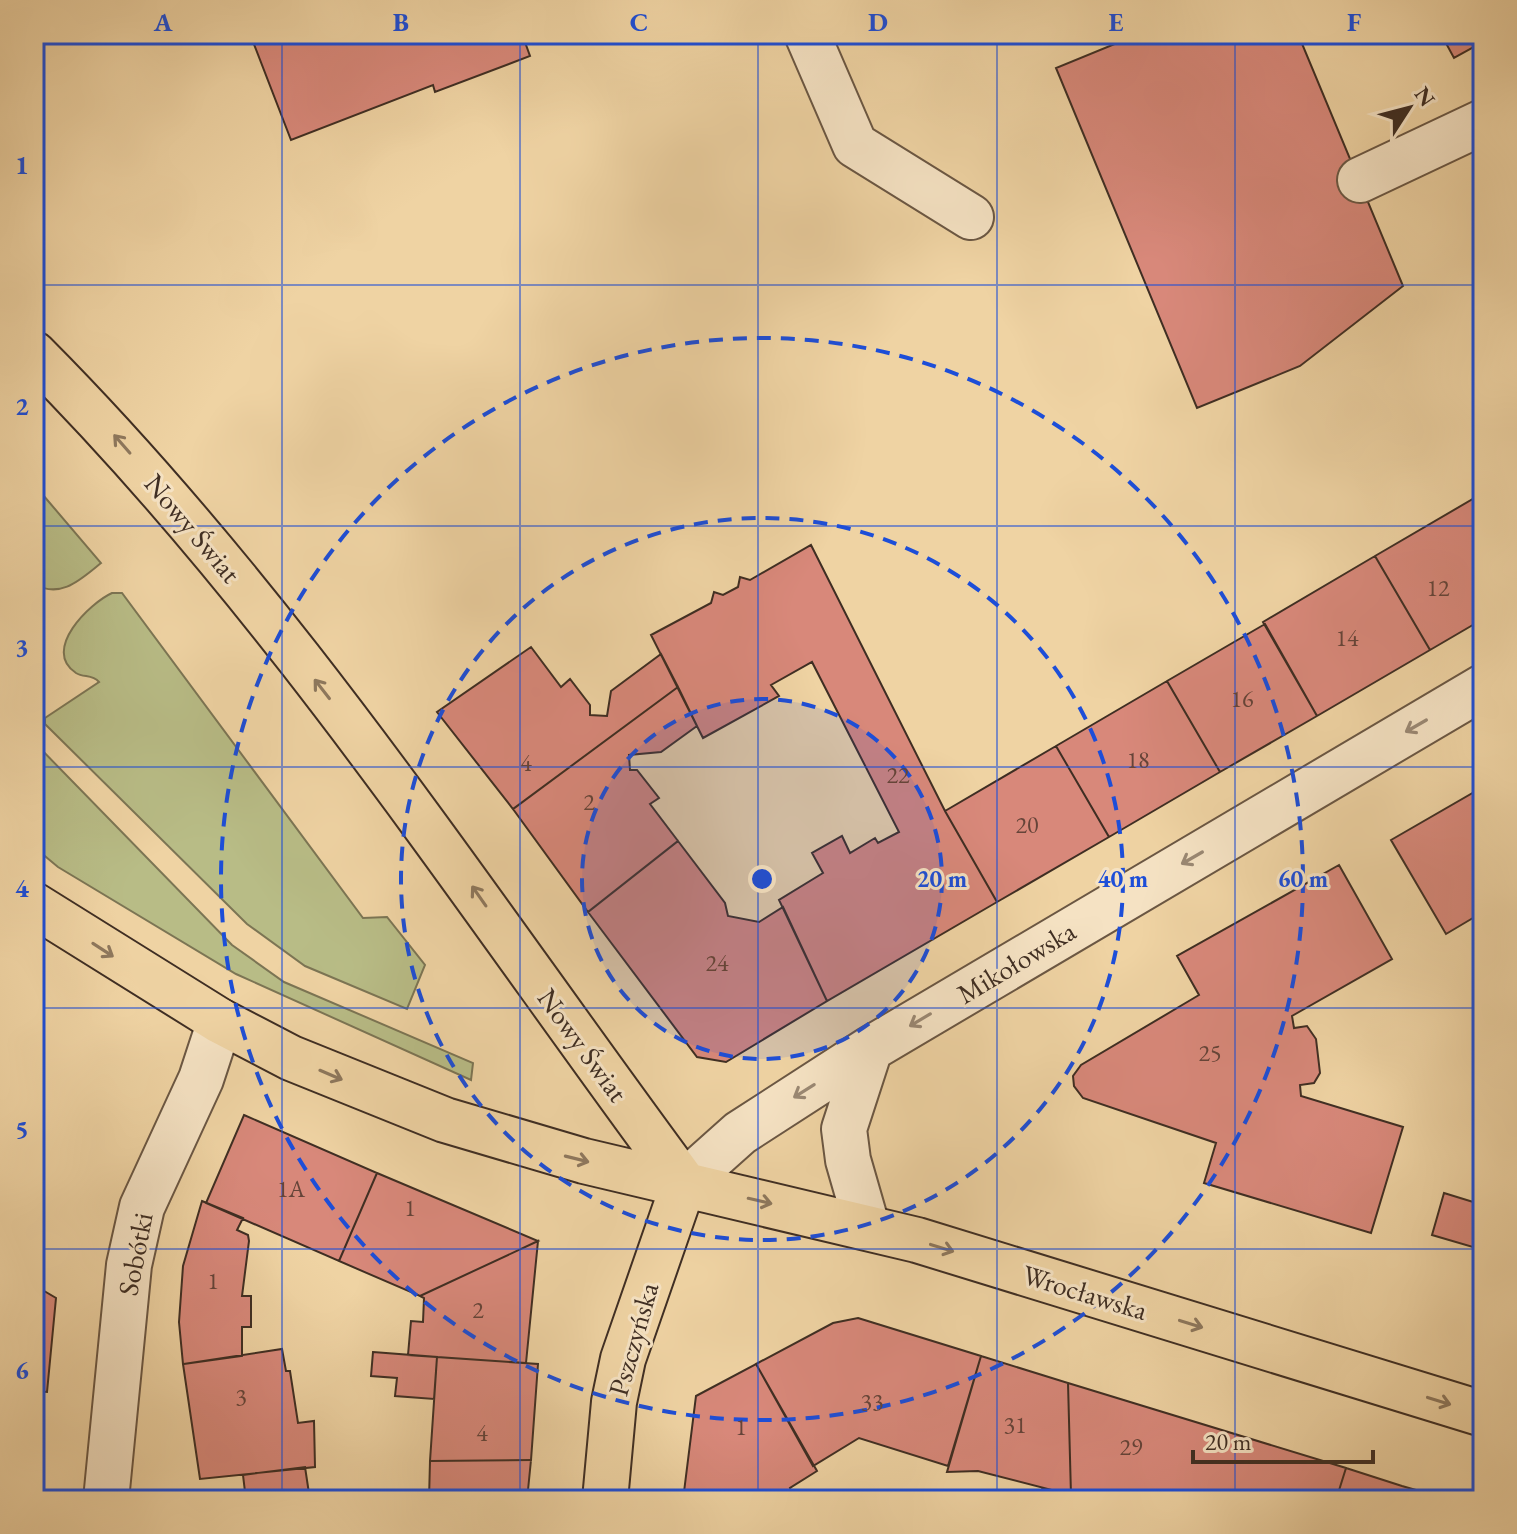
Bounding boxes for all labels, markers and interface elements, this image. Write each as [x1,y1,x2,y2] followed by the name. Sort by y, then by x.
[153,5,173,39] text: A
[393,5,409,39] text: B
[630,5,648,39] text: C
[868,5,888,39] text: D
[1109,5,1124,39] text: E
[1347,5,1361,39] text: F
[1369,68,1449,148] north arrow
[1408,81,1442,112] text: N
[15,148,29,182] text: 1
[15,389,29,423] text: 2
[114,434,132,455] one-way arrow
[137,466,249,590] street label: Nowy Świat
[1426,572,1450,603] house number: 12
[1335,622,1359,653] house number: 14
[15,630,29,664] text: 3
[314,679,331,700] one-way arrow
[1230,683,1254,714] house number: 16
[1405,718,1428,734] one-way arrow
[1126,744,1150,775] house number: 18
[520,747,532,778] house number: 4
[886,759,910,790] house number: 22
[583,786,595,817] house number: 2
[1015,809,1039,840] house number: 20
[1181,850,1204,866] one-way arrow
[917,863,967,894] text: 20 m
[1098,863,1148,894] text: 40 m
[1278,863,1328,894] text: 60 m
[748,865,776,893] centre of rings
[15,871,29,905] text: 4
[471,886,487,908] one-way arrow
[950,912,1083,1012] street label: Mikołowska
[91,943,114,959] one-way arrow
[705,947,729,978] house number: 24
[530,981,636,1109] street label: Nowy Świat
[909,1012,932,1028] one-way arrow
[1198,1037,1222,1068] house number: 25
[318,1068,343,1083] one-way arrow
[793,1083,816,1099] one-way arrow
[15,1112,29,1146] text: 5
[563,1153,589,1168] one-way arrow
[277,1173,305,1204] house number: 1A
[404,1192,416,1223] house number: 1
[747,1194,773,1209] one-way arrow
[109,1209,161,1299] street label: Sobótki
[929,1241,955,1256] one-way arrow
[1018,1256,1153,1328] street label: Wrocławska
[207,1265,219,1296] house number: 1
[600,1277,667,1400] street label: Pszczyńska
[472,1294,484,1325] house number: 2
[1177,1317,1203,1332] one-way arrow
[15,1353,29,1387] text: 6
[235,1381,247,1412] house number: 3
[860,1386,884,1417] house number: 33
[1427,1394,1452,1409] one-way arrow
[1003,1409,1027,1440] house number: 31
[735,1411,747,1442] house number: 1
[1193,1414,1373,1464] scale bar
[476,1417,488,1448] house number: 4
[1205,1426,1252,1457] text: 20 m
[1119,1431,1143,1462] house number: 29

